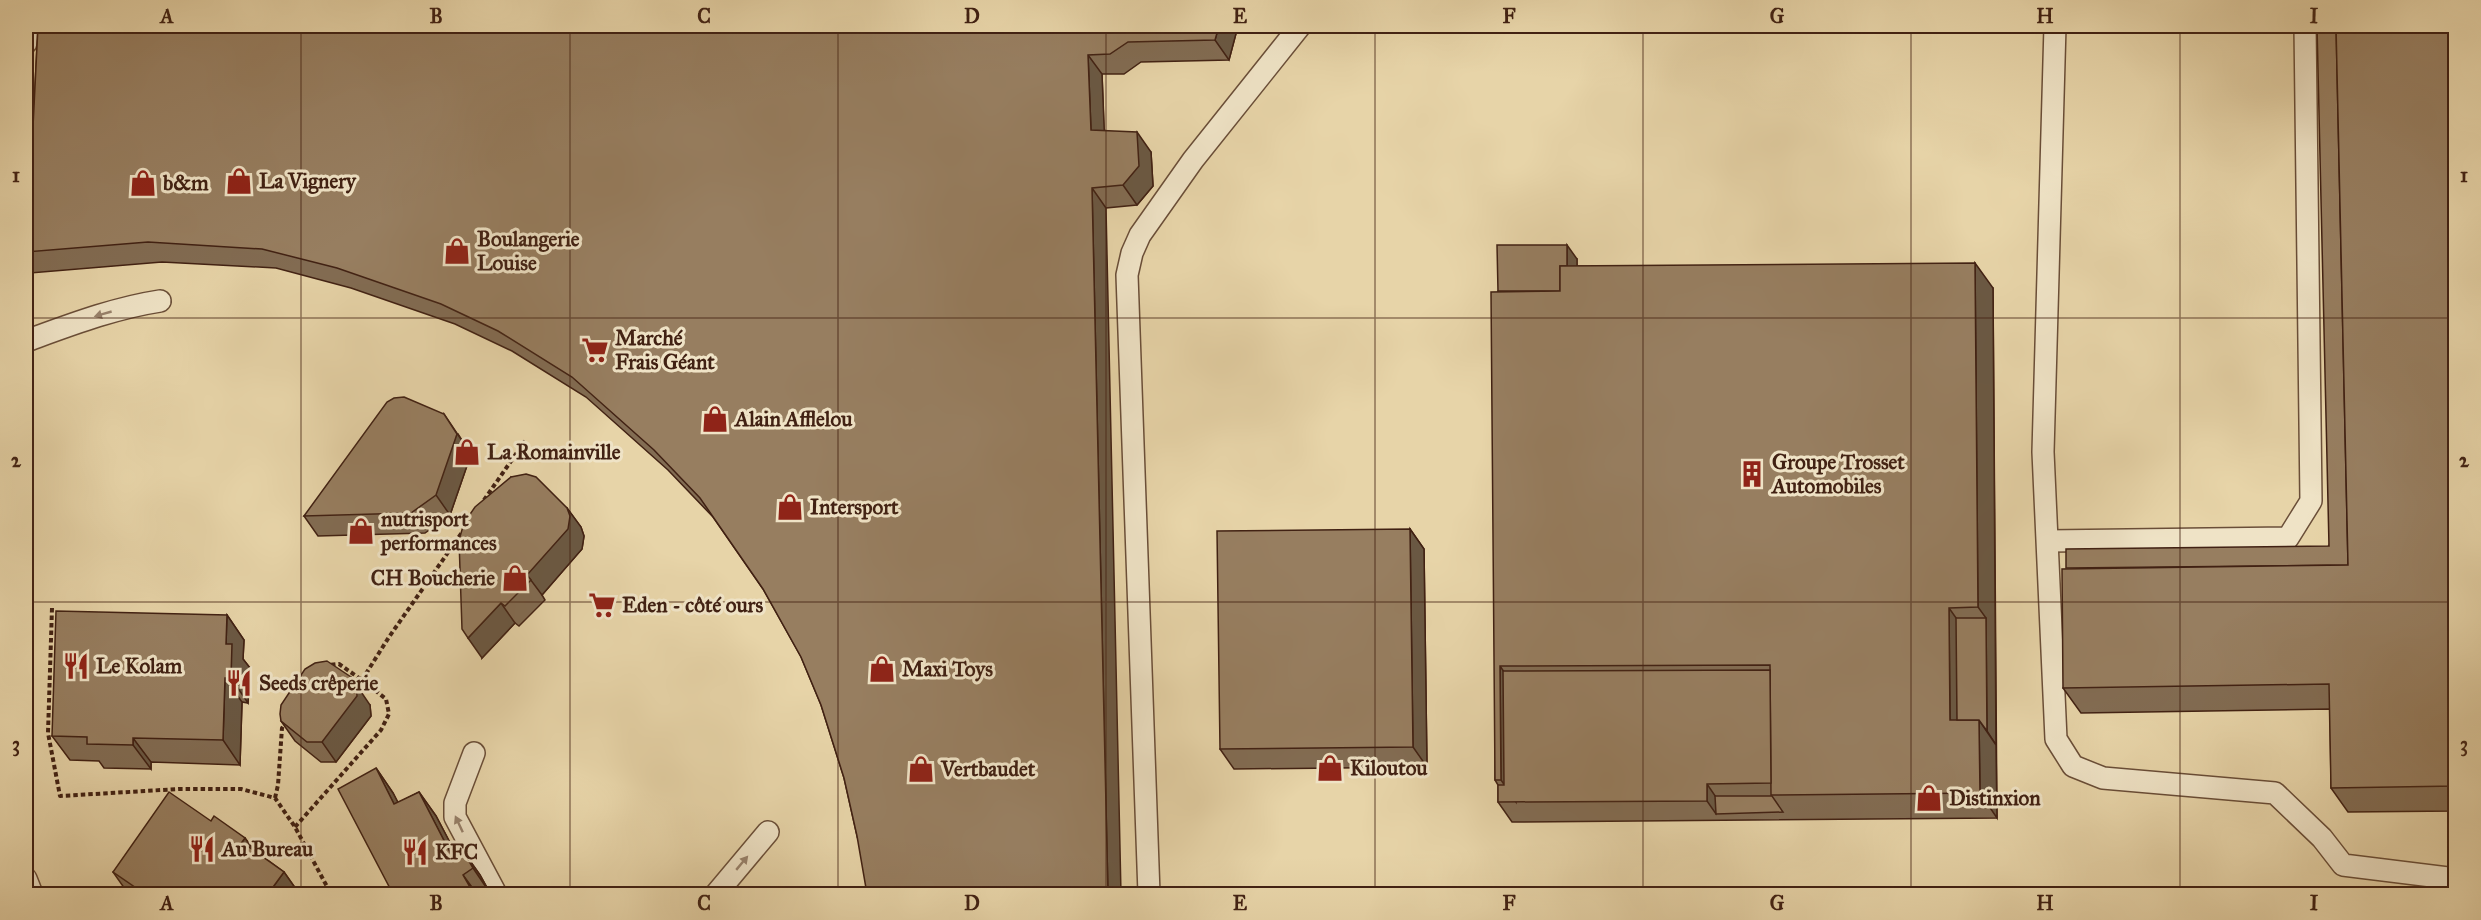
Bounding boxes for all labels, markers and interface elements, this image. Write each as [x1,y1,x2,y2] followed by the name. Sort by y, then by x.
[158,4,174,28] text: A
[429,4,443,28] text: B
[697,4,711,28] text: C
[964,4,980,28] text: D
[1233,4,1248,28] text: E
[1502,4,1516,28] text: F
[1770,4,1785,28] text: G
[2036,4,2054,28] text: H
[2310,4,2319,28] text: I
[12,163,20,187] text: 1
[2460,163,2468,187] text: 1
[224,166,254,196] shop icon: La Vignery
[128,168,158,198] shop icon: b&m
[259,168,357,194] place label: La Vignery
[162,170,209,196] place label: b&m
[477,226,580,276] place label: Boulangerie Louise
[442,236,472,266] shop icon: Boulangerie Louise
[94,310,112,319] one-way arrow
[615,325,715,375] place label: Marché Frais Géant
[580,335,610,365] supermarket icon: Marché Frais Géant
[700,404,730,434] shop icon: Alain Afflelou
[733,406,853,432] place label: Alain Afflelou
[452,437,482,467] shop icon: La Romainville
[487,439,621,465] place label: La Romainville
[11,448,22,472] text: 2
[2459,448,2470,472] text: 2
[1770,449,1905,499] place label: Groupe Trosset Automobiles
[1737,459,1767,489] building icon: Groupe Trosset Automobiles
[775,492,805,522] shop icon: Intersport
[810,494,899,520] place label: Intersport
[380,506,497,556] place label: nutrisport performances
[346,516,376,546] shop icon: nutrisport performances
[500,563,530,593] shop icon: CH Boucherie
[371,565,495,591] place label: CH Boucherie
[587,590,617,620] supermarket icon: Eden - côté ours
[622,592,763,618] place label: Eden - côté ours
[61,651,91,681] restaurant icon: Le Kolam
[96,653,183,679] place label: Le Kolam
[867,654,897,684] shop icon: Maxi Toys
[902,656,993,682] place label: Maxi Toys
[224,668,254,698] restaurant icon: Seeds crêperie
[259,670,378,696] place label: Seeds crêperie
[12,732,20,757] text: 3
[2460,732,2468,757] text: 3
[1315,753,1345,783] shop icon: Kiloutou
[906,754,936,784] shop icon: Vertbaudet
[1350,755,1428,781] place label: Kiloutou
[940,756,1036,782] place label: Vertbaudet
[1914,783,1944,813] shop icon: Distinxion
[1949,785,2041,811] place label: Distinxion
[454,815,464,833] one-way arrow
[187,834,217,864] restaurant icon: Au Bureau
[220,836,314,862] place label: Au Bureau
[400,837,430,867] restaurant icon: KFC
[435,839,478,865] place label: KFC
[735,856,748,871] one-way arrow
[158,891,174,915] text: A
[429,891,443,915] text: B
[697,891,711,915] text: C
[964,891,980,915] text: D
[1233,891,1248,915] text: E
[1502,891,1516,915] text: F
[1770,891,1785,915] text: G
[2036,891,2054,915] text: H
[2310,891,2319,915] text: I

